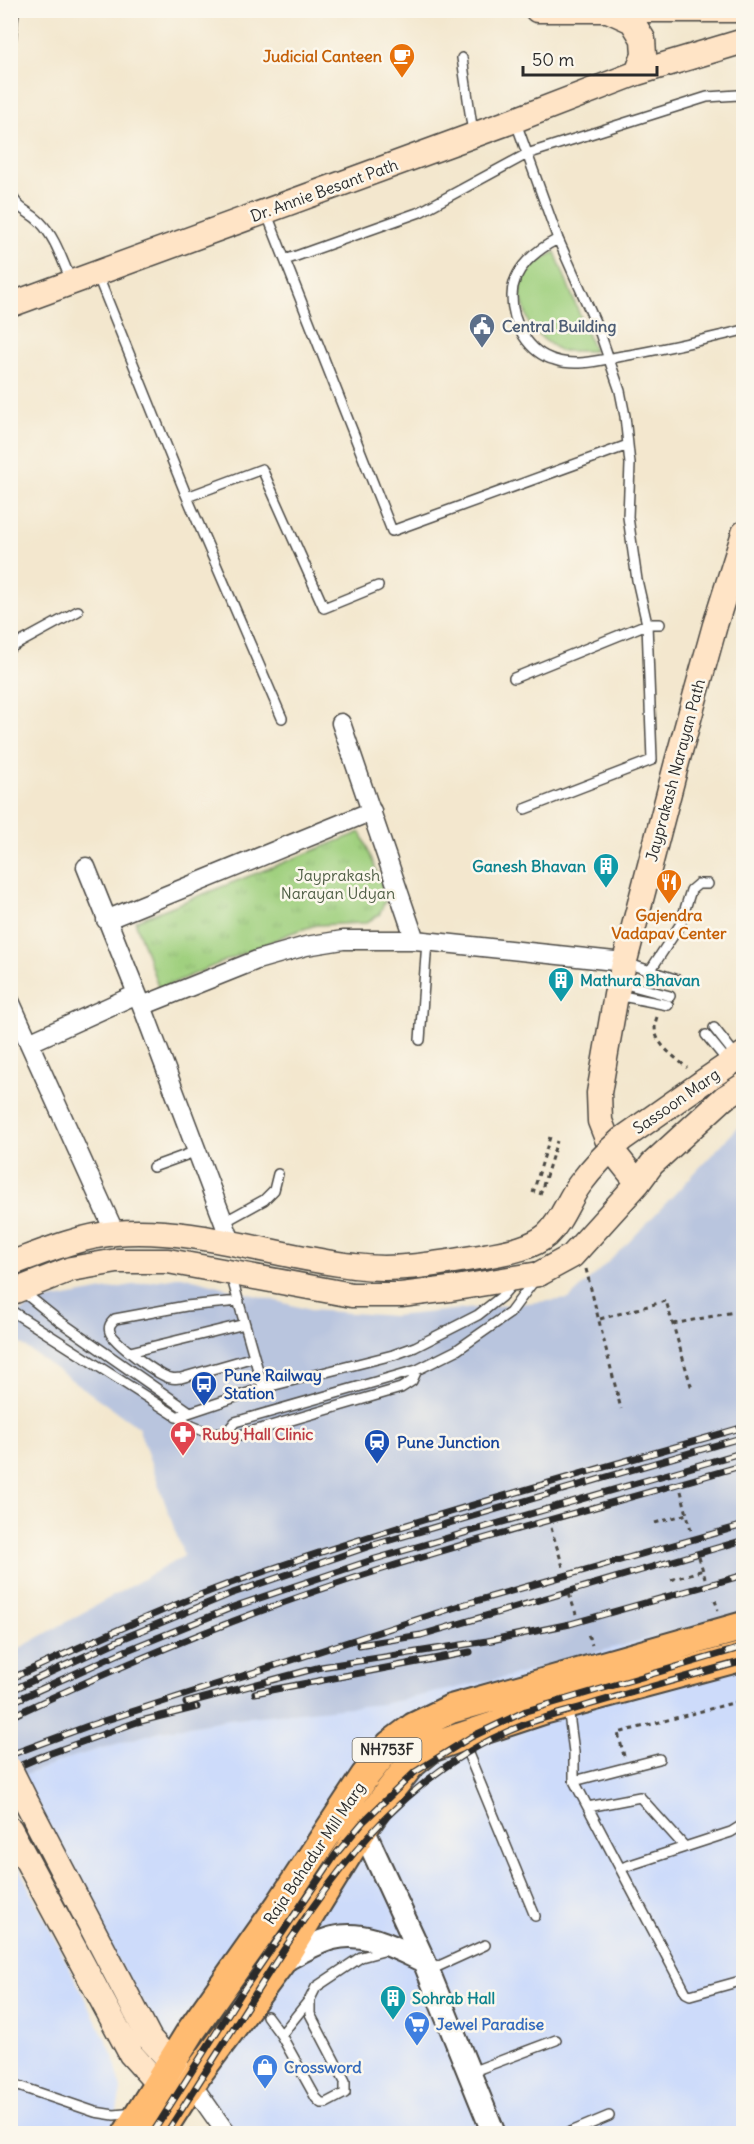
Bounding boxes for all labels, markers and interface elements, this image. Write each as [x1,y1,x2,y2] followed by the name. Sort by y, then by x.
[523,39,656,77] scale bar
[387,41,417,79] cafe icon: Judicial Canteen
[263,46,382,66] place label: Judicial Canteen
[532,48,574,71] text: 50 m
[247,154,401,226] street label: Dr. Annie Besant Path
[467,311,497,349] public building icon: Central Building
[502,316,616,337] place label: Central Building
[641,677,709,863] street label: Jayprakash Narayan Path
[591,851,621,889] building icon: Ganesh Bhavan
[472,856,586,876] place label: Ganesh Bhavan
[281,865,395,903] park label: Jayprakash Narayan Udyan
[654,867,684,905] restaurant icon: Gajendra Vadapav Center
[611,905,727,944] place label: Gajendra Vadapav Center
[546,965,576,1003] building icon: Mathura Bhavan
[580,970,700,990] place label: Mathura Bhavan
[629,1064,723,1138] street label: Sassoon Marg
[224,1365,322,1403] place label: Pune Railway Station
[189,1369,219,1407] bus stop icon: Pune Railway Station
[168,1419,198,1457] pharmacy icon: Ruby Hall Clinic
[202,1424,313,1445] place label: Ruby Hall Clinic
[362,1427,392,1465] station icon: Pune Junction
[397,1432,500,1452] place label: Pune Junction
[352,1738,422,1762] road number: NH753F
[259,1778,369,1928] street label: Raja Bahadur Mill Marg
[378,1983,408,2021] building icon: Sohrab Hall
[412,1988,495,2008] place label: Sohrab Hall
[402,2009,432,2047] supermarket icon: Jewel Paradise
[436,2014,544,2034] place label: Jewel Paradise
[250,2052,280,2090] shop icon: Crossword
[284,2057,362,2077] place label: Crossword

